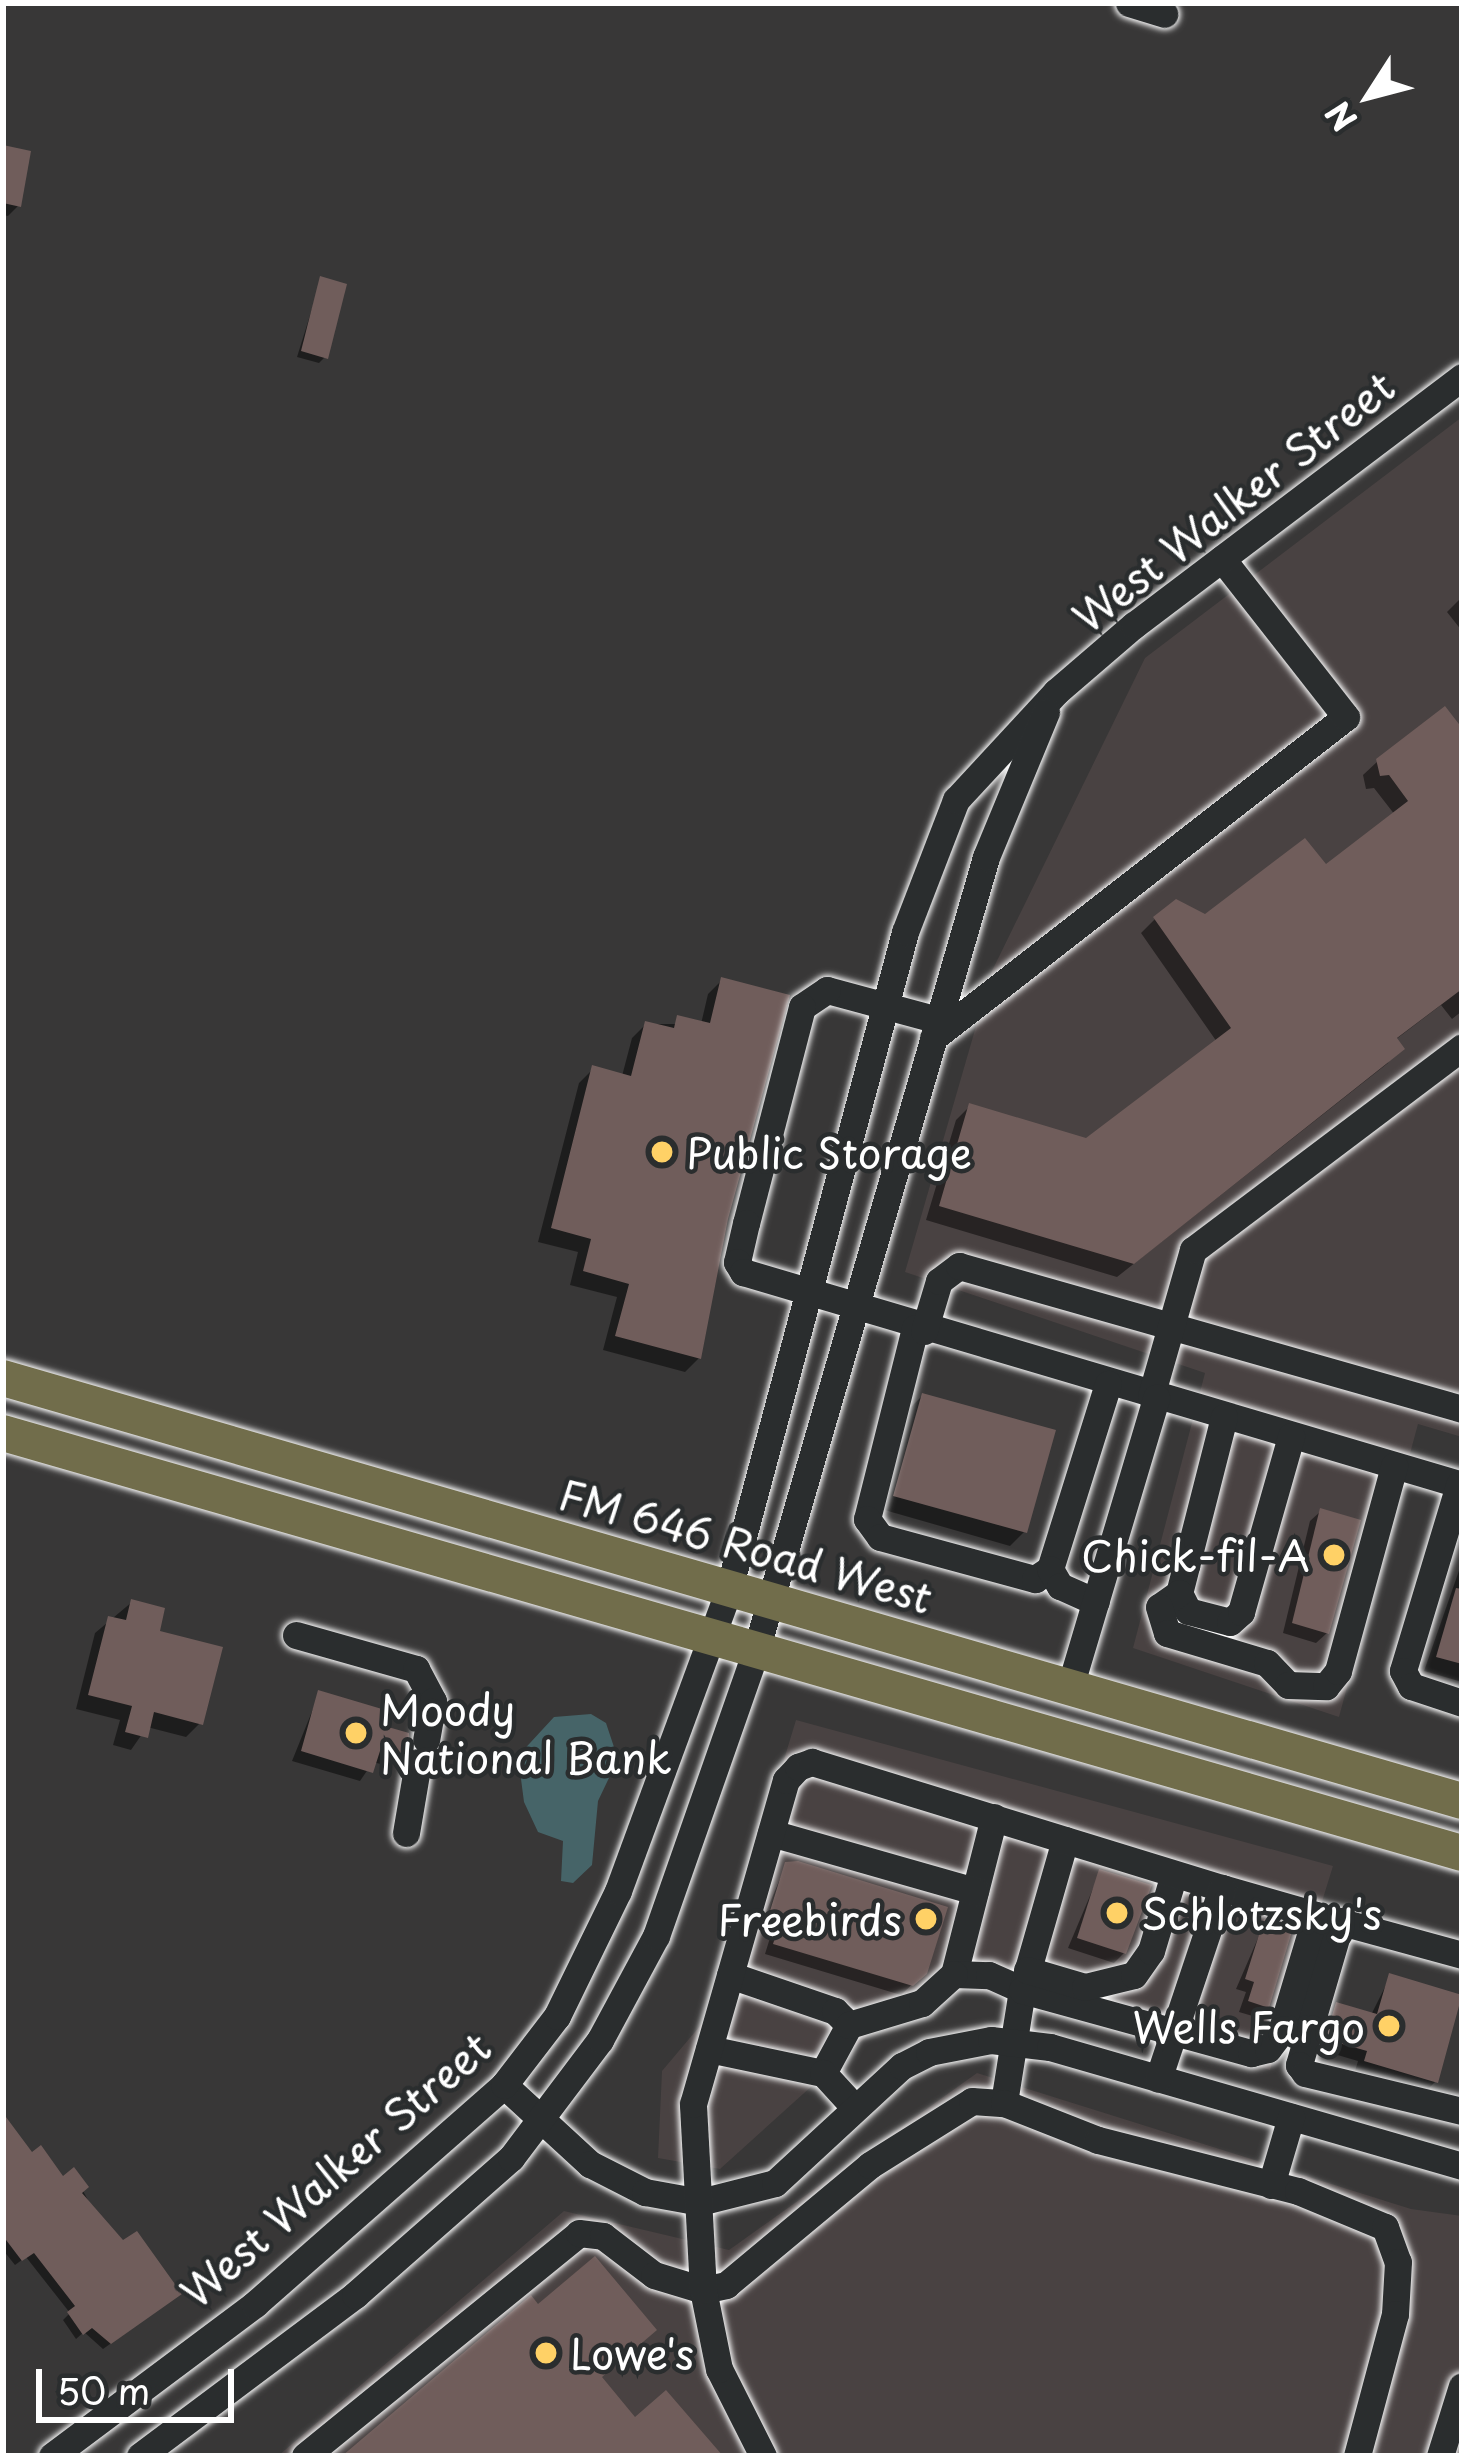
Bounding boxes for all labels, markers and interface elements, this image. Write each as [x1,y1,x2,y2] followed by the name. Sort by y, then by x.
[1309,36,1429,156] north arrow
[1312,92,1368,142] text: N
[1060,358,1406,644] street label: West Walker Street
[686,1127,975,1177] place label: Public Storage
[649,1139,675,1165] marker: Public Storage
[552,1467,940,1623] street label: FM 646 Road West
[1081,1530,1310,1580] place label: Chick-fil-A
[1321,1542,1347,1568] marker: Chick-fil-A
[380,1684,672,1782] place label: Moody National Bank
[343,1720,369,1746] marker: Moody National Bank
[1141,1888,1382,1938] place label: Schlotzsky's
[717,1894,902,1944] place label: Freebirds
[1104,1900,1130,1926] marker: Schlotzsky's
[913,1906,939,1932] marker: Freebirds
[1130,2001,1365,2051] place label: Wells Fargo
[1376,2013,1402,2039] marker: Wells Fargo
[168,2019,502,2319] street label: West Walker Street
[570,2328,694,2378] place label: Lowe's
[533,2340,559,2366] marker: Lowe's
[42,2345,240,2419] scale bar
[57,2363,150,2417] text: 50 m

